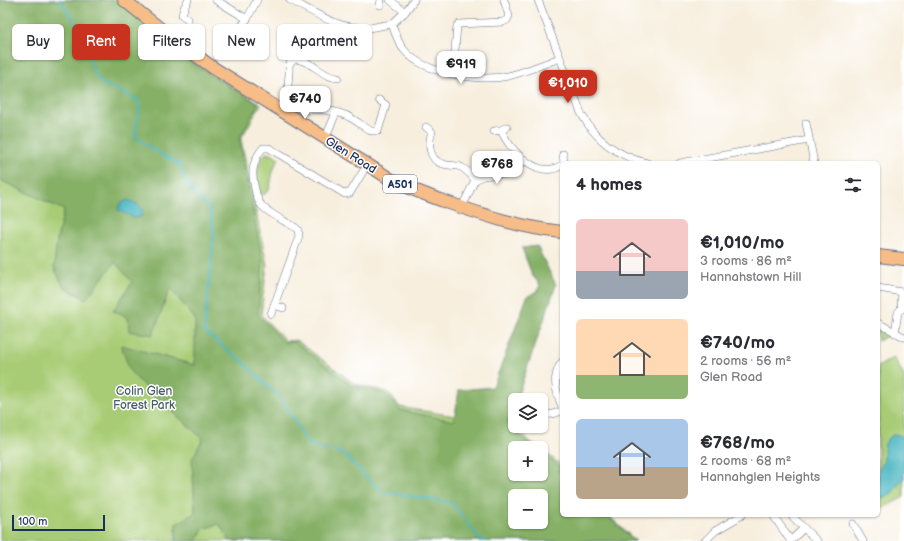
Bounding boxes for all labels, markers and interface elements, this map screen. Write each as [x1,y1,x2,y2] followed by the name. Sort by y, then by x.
[12,24,64,60] chip: Buy
[72,24,130,60] chip: Rent
[138,24,205,60] chip: Filters
[213,24,269,60] chip: New
[277,24,372,60] chip: Apartment
[437,51,485,85] pin: €919
[446,56,476,72] text: €919
[535,70,601,104] pin: €1,010
[548,75,588,91] text: €1,010
[281,86,329,120] pin: €740
[289,91,321,107] text: €740
[322,134,379,177] street label: Glen Road
[473,151,521,185] pin: €768
[481,156,513,172] text: €768
[842,174,864,196] icon: filters
[383,175,417,193] road number: A501
[576,175,642,195] text: 4 homes
[700,233,784,253] text: €1,010/mo
[608,235,656,283] icon: home
[700,253,792,269] text: 3 rooms · 86 m²
[700,269,801,285] text: Hannahstown Hill
[700,333,775,353] text: €740/mo
[608,335,656,383] icon: home
[700,353,791,369] text: 2 rooms · 56 m²
[700,369,763,385] text: Glen Road
[113,384,175,413] park label: Colin Glen Forest Park
[508,393,548,529] map controls
[508,393,548,433] button: layers
[700,433,775,453] text: €768/mo
[608,435,656,483] icon: home
[508,441,548,481] button: +
[700,453,791,469] text: 2 rooms · 68 m²
[700,469,820,485] text: Hannahglen Heights
[508,489,548,529] button: −
[12,513,105,532] scale bar
[18,515,47,528] text: 100 m

